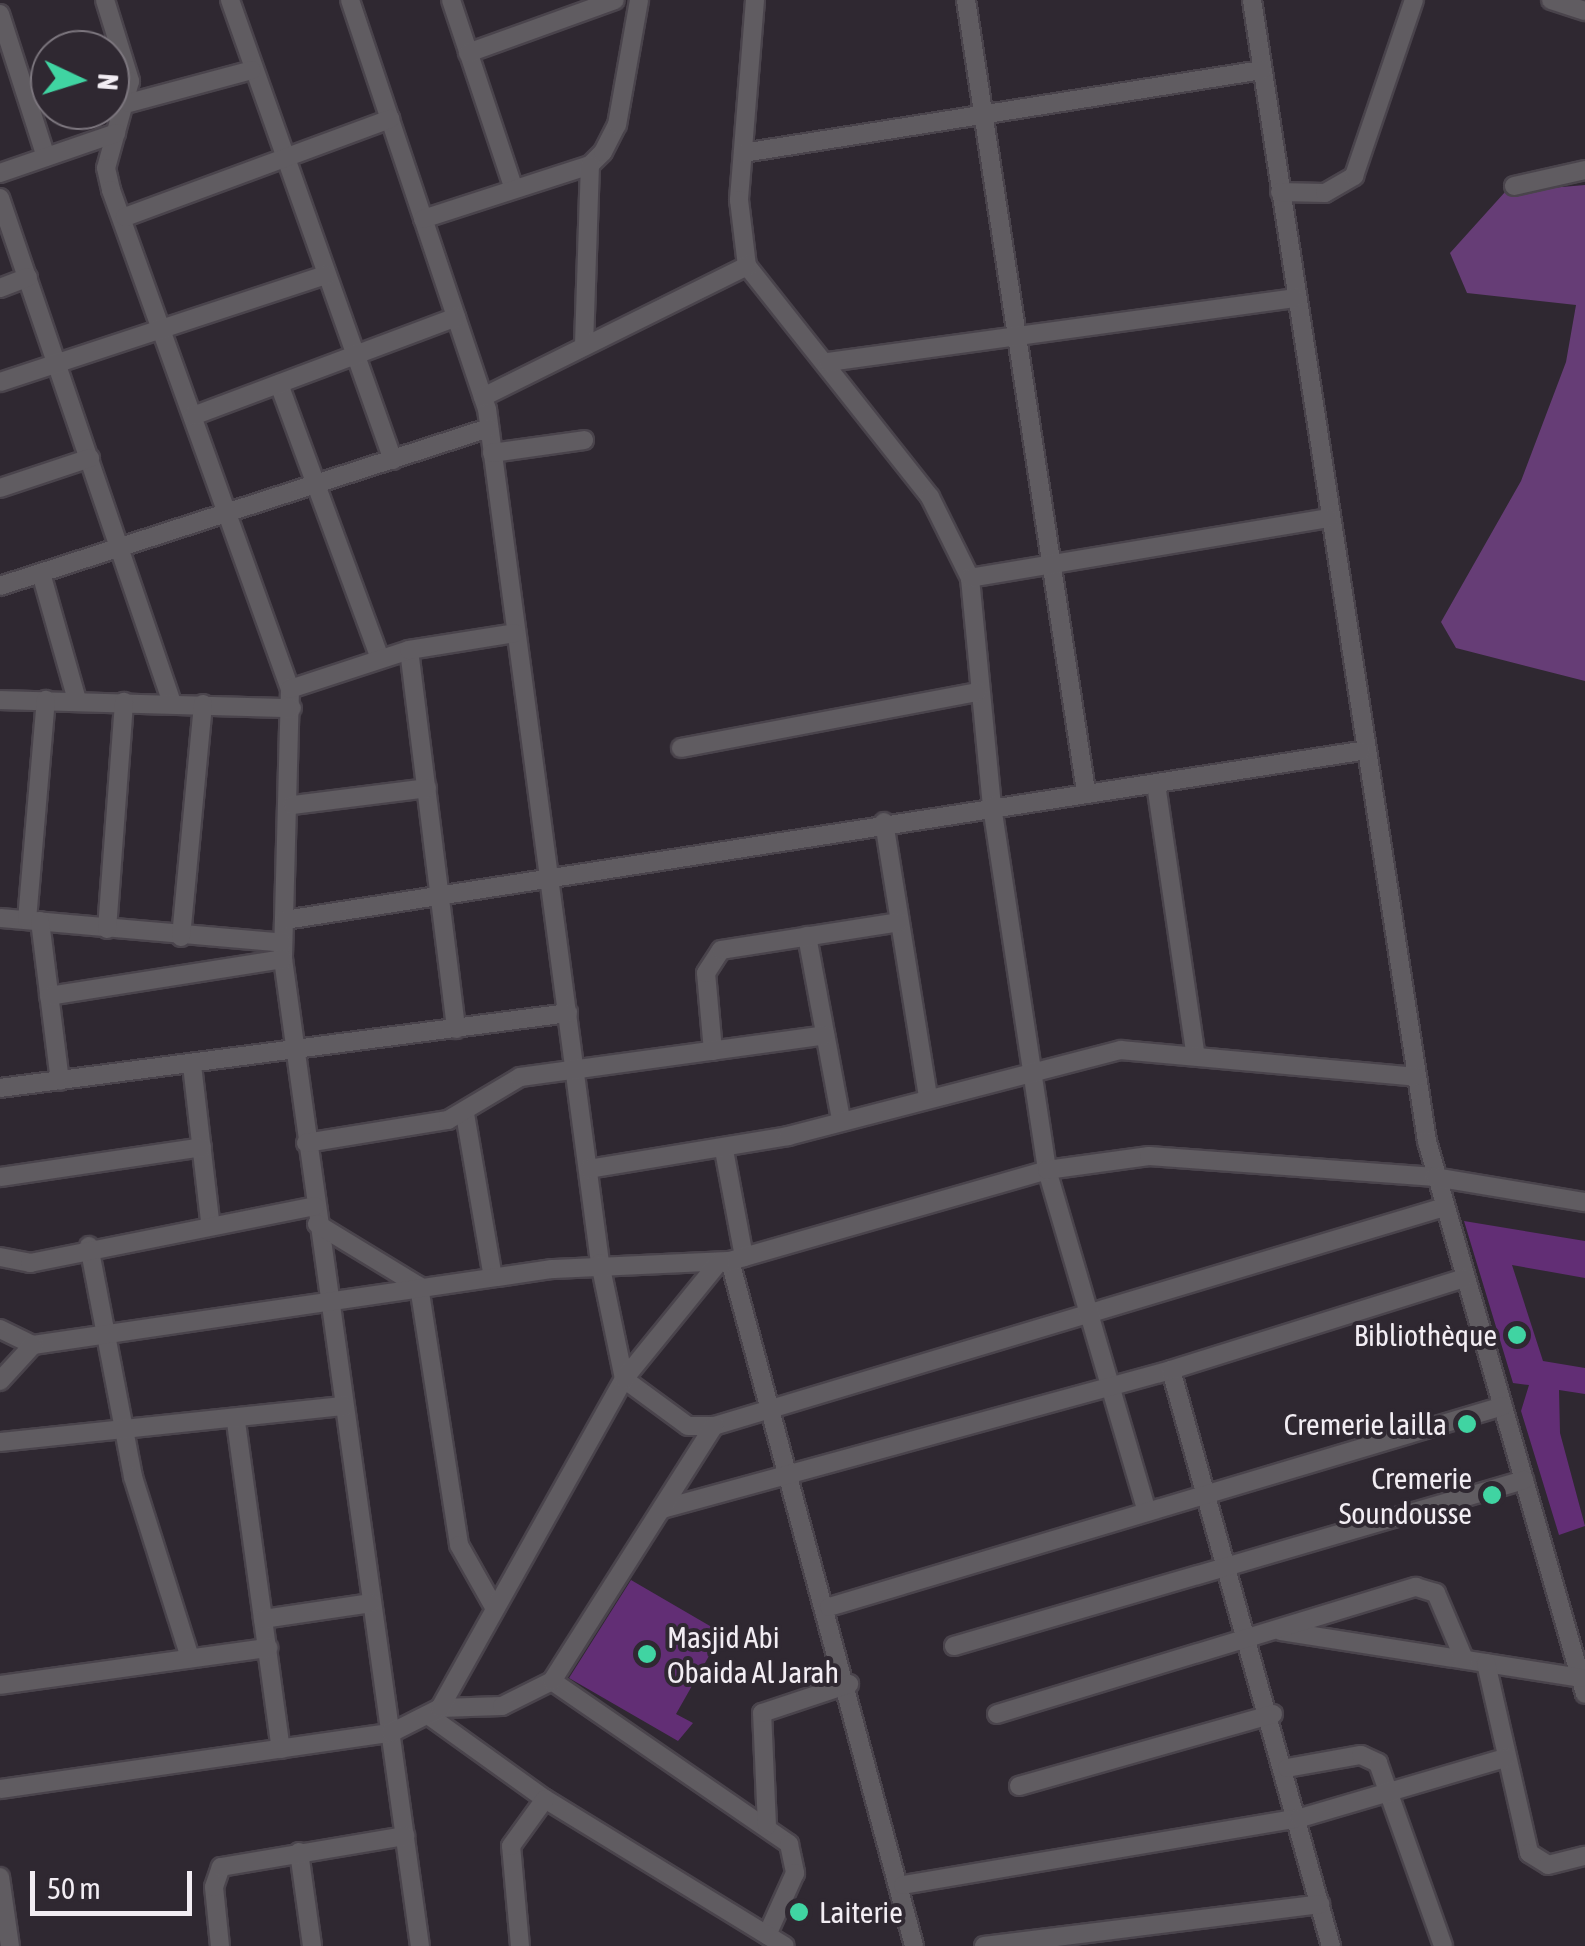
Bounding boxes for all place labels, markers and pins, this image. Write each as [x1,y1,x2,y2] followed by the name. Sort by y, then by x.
[1354,1317,1497,1353] place label: Bibliothèque
[1506,1324,1528,1346] marker: Bibliothèque
[1284,1406,1447,1442] place label: Cremerie lailla
[1456,1413,1478,1435] marker: Cremerie lailla
[1339,1460,1472,1530] place label: Cremerie Soundousse
[1481,1484,1503,1506] marker: Cremerie Soundousse
[667,1619,839,1690] place label: Masjid Abi Obaida Al Jarah
[636,1643,658,1665] marker: Masjid Abi Obaida Al Jarah
[819,1894,903,1930] place label: Laiterie
[788,1901,810,1923] marker: Laiterie

